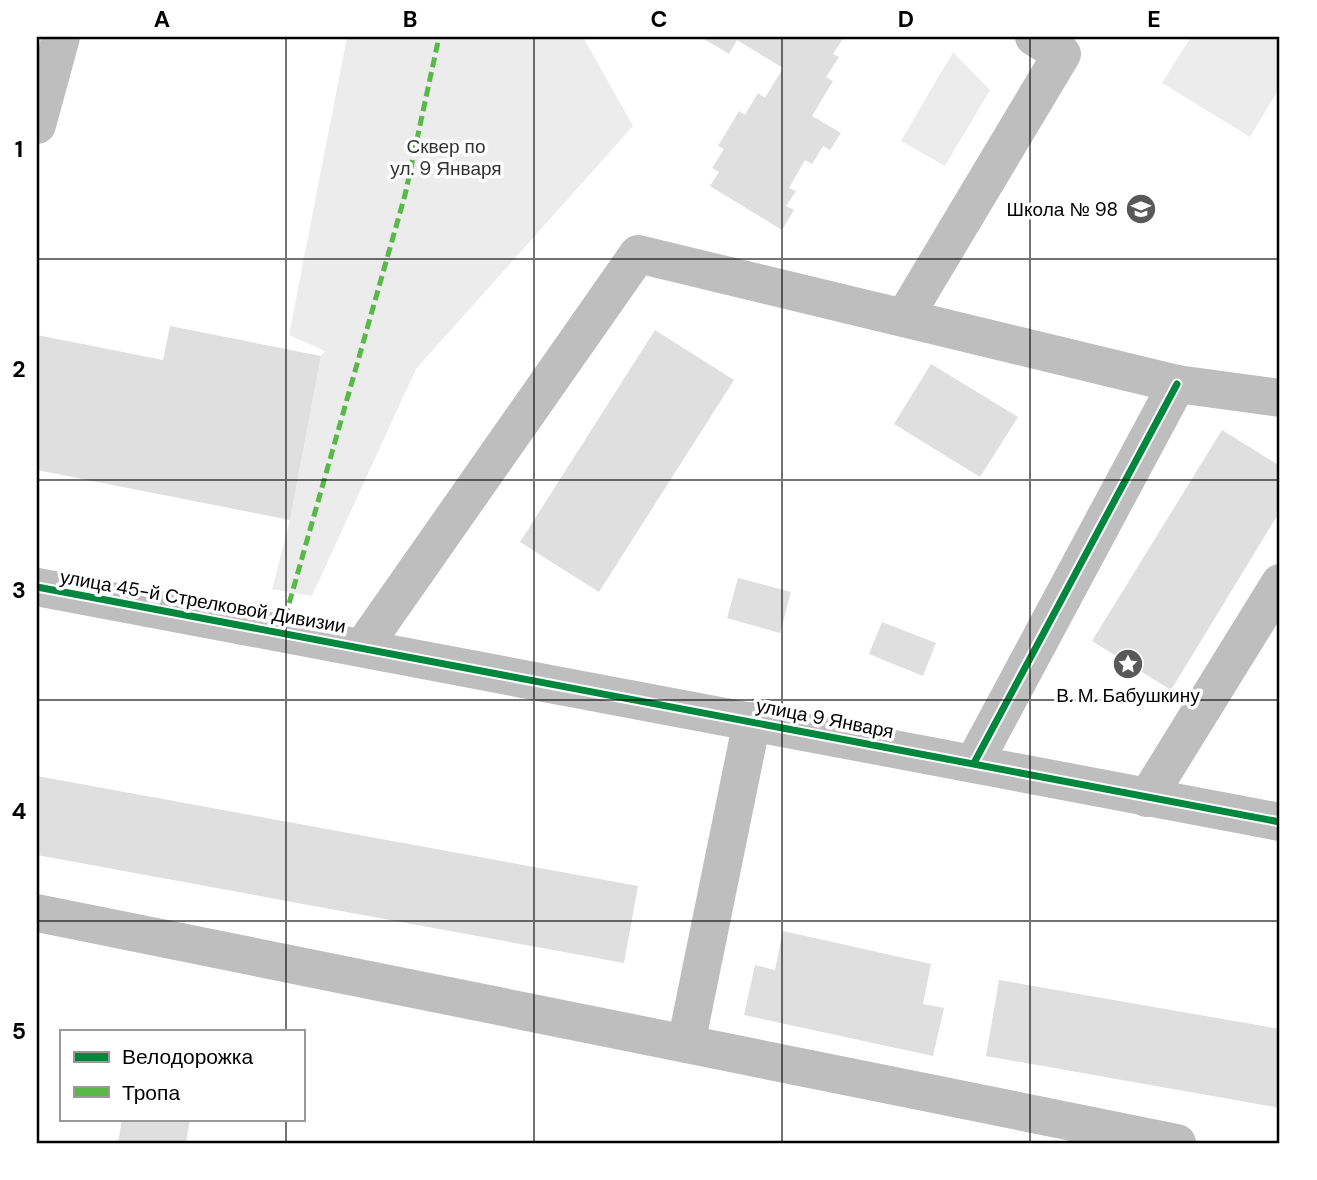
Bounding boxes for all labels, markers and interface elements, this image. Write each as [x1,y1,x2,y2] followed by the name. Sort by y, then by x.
[154,4,170,34] text: A
[403,4,417,34] text: B
[651,4,667,34] text: C
[898,4,914,34] text: D
[1147,4,1161,34] text: E
[15,134,23,164] text: 1
[390,134,502,181] park label: Сквер по ул. 9 Января
[1124,192,1158,226] school or university icon: Школа № 98
[1007,197,1118,222] place label: Школа № 98
[12,354,26,384] text: 2
[58,564,348,639] street label: улица 45-й Стрелковой Дивизии
[12,575,26,605] text: 3
[1111,647,1145,681] place icon: В. М. Бабушкину
[1056,683,1200,708] place label: В. М. Бабушкину
[754,693,896,744] street label: улица 9 Января
[12,796,27,826] text: 4
[12,1016,26,1046] text: 5
[60,1030,304,1120] legend
[122,1043,253,1071] text: Велодорожка
[122,1079,180,1107] text: Тропа

